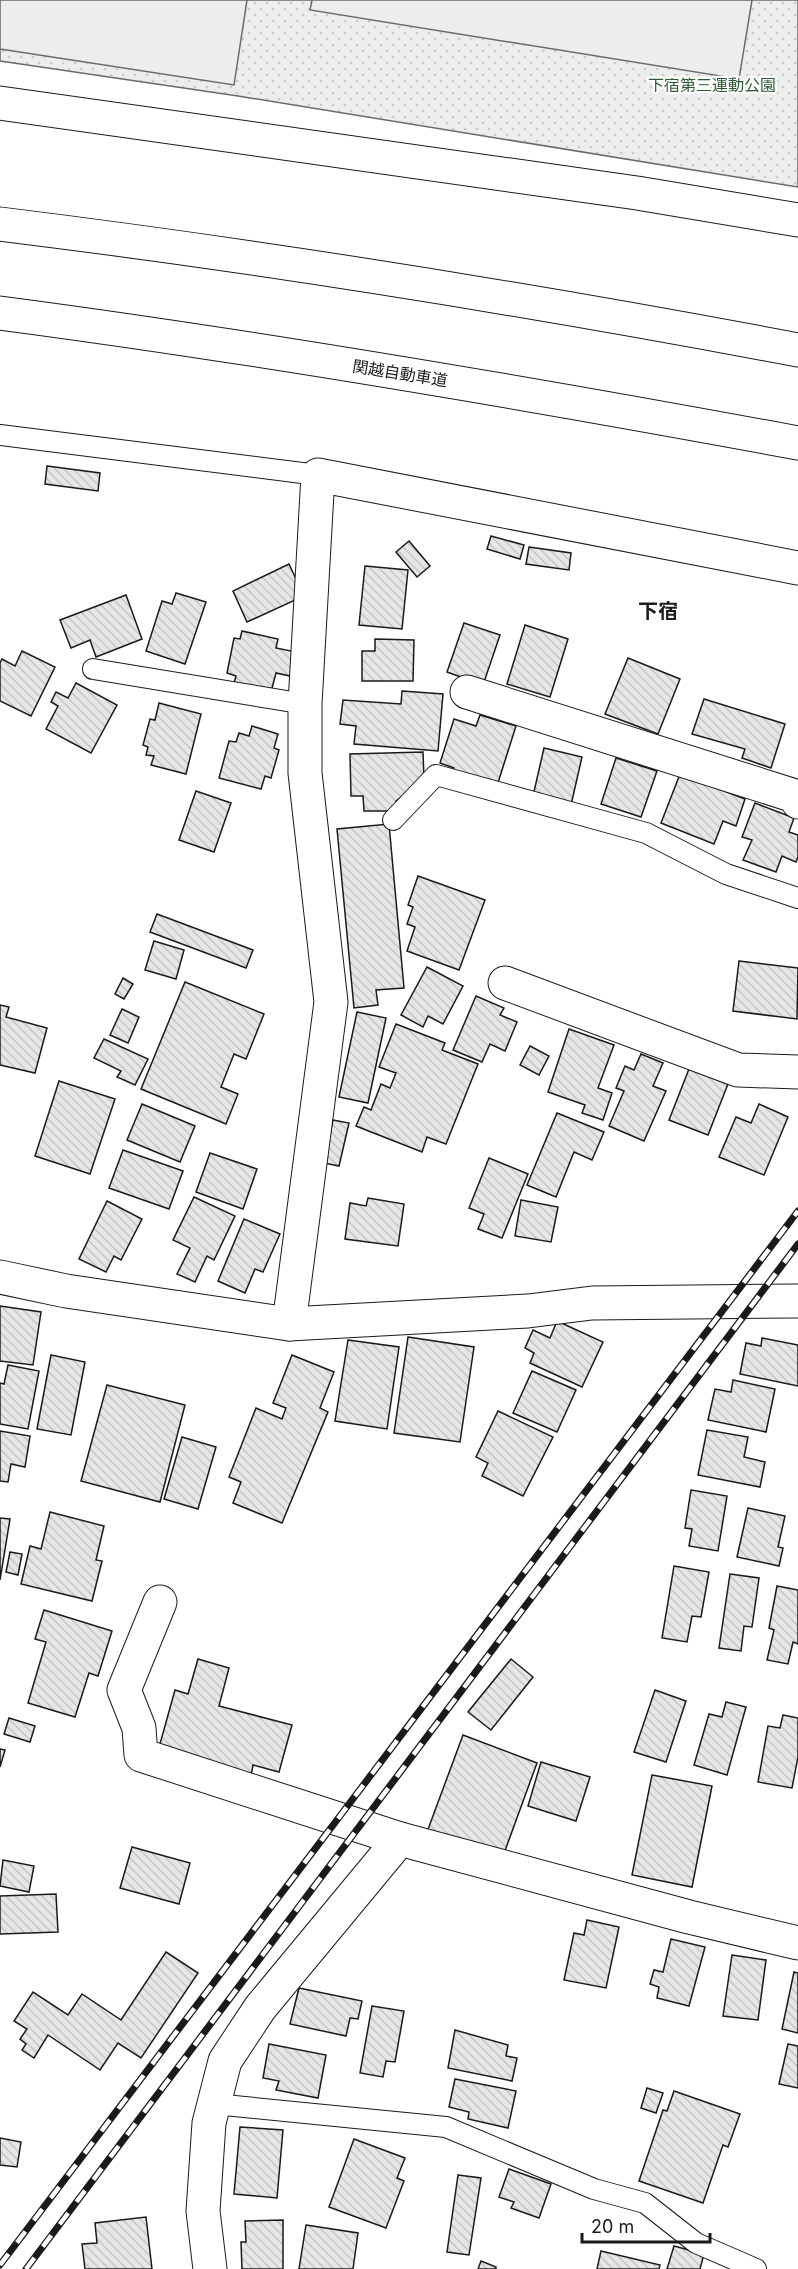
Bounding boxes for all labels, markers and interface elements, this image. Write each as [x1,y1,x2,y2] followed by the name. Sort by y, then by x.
[648,75,776,95] park label: 下宿第三運動公園
[351,356,449,390] street label: 関越自動車道
[638,599,678,623] district label: 下宿
[582,2206,710,2244] scale bar
[591,2216,634,2237] text: 20 m

